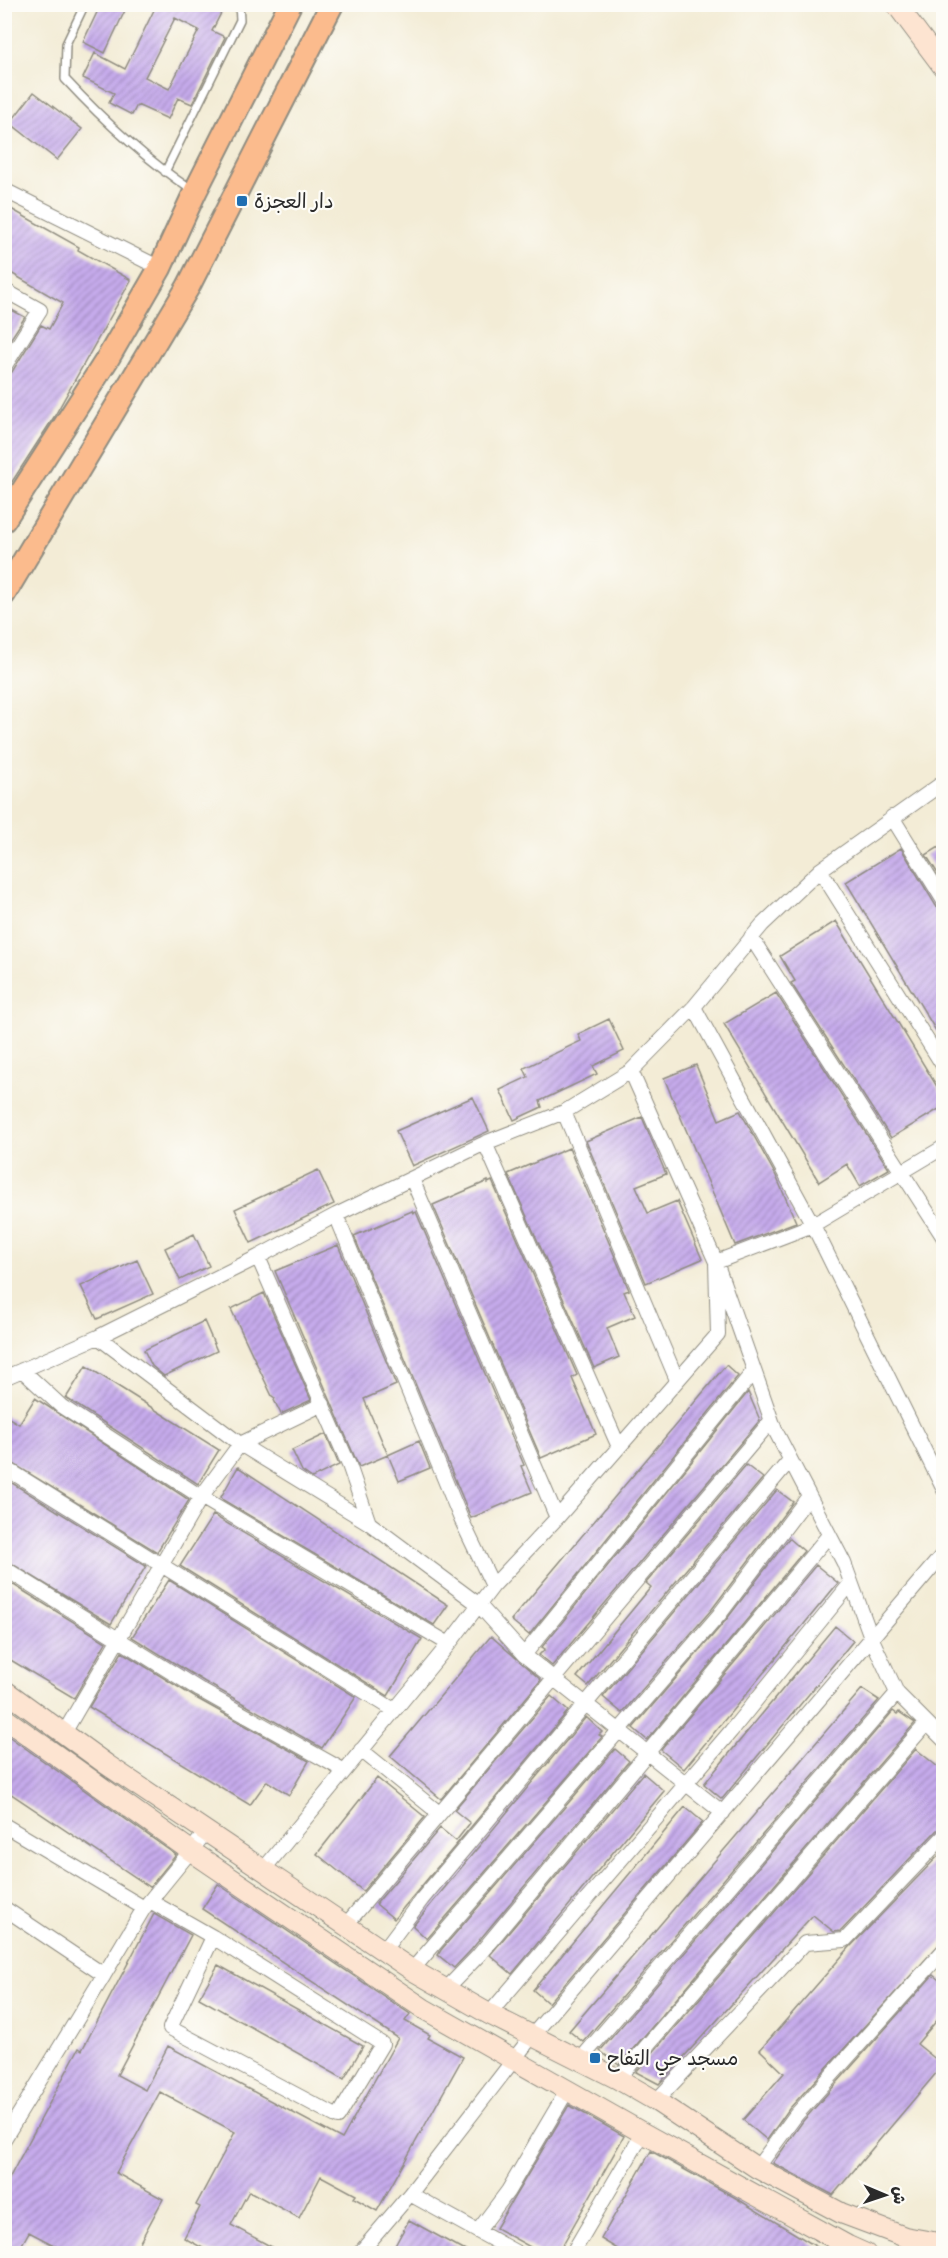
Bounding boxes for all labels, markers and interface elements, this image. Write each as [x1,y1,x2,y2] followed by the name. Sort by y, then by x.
[254,188,334,213] place label: دار العجزة
[235,194,249,208] marker: دار العجزة
[607,2045,738,2076] place label: مسجد حي التفاح
[588,2051,602,2065] marker: مسجد حي التفاح
[855,2165,915,2225] north arrow
[890,2186,910,2205] text: ش

